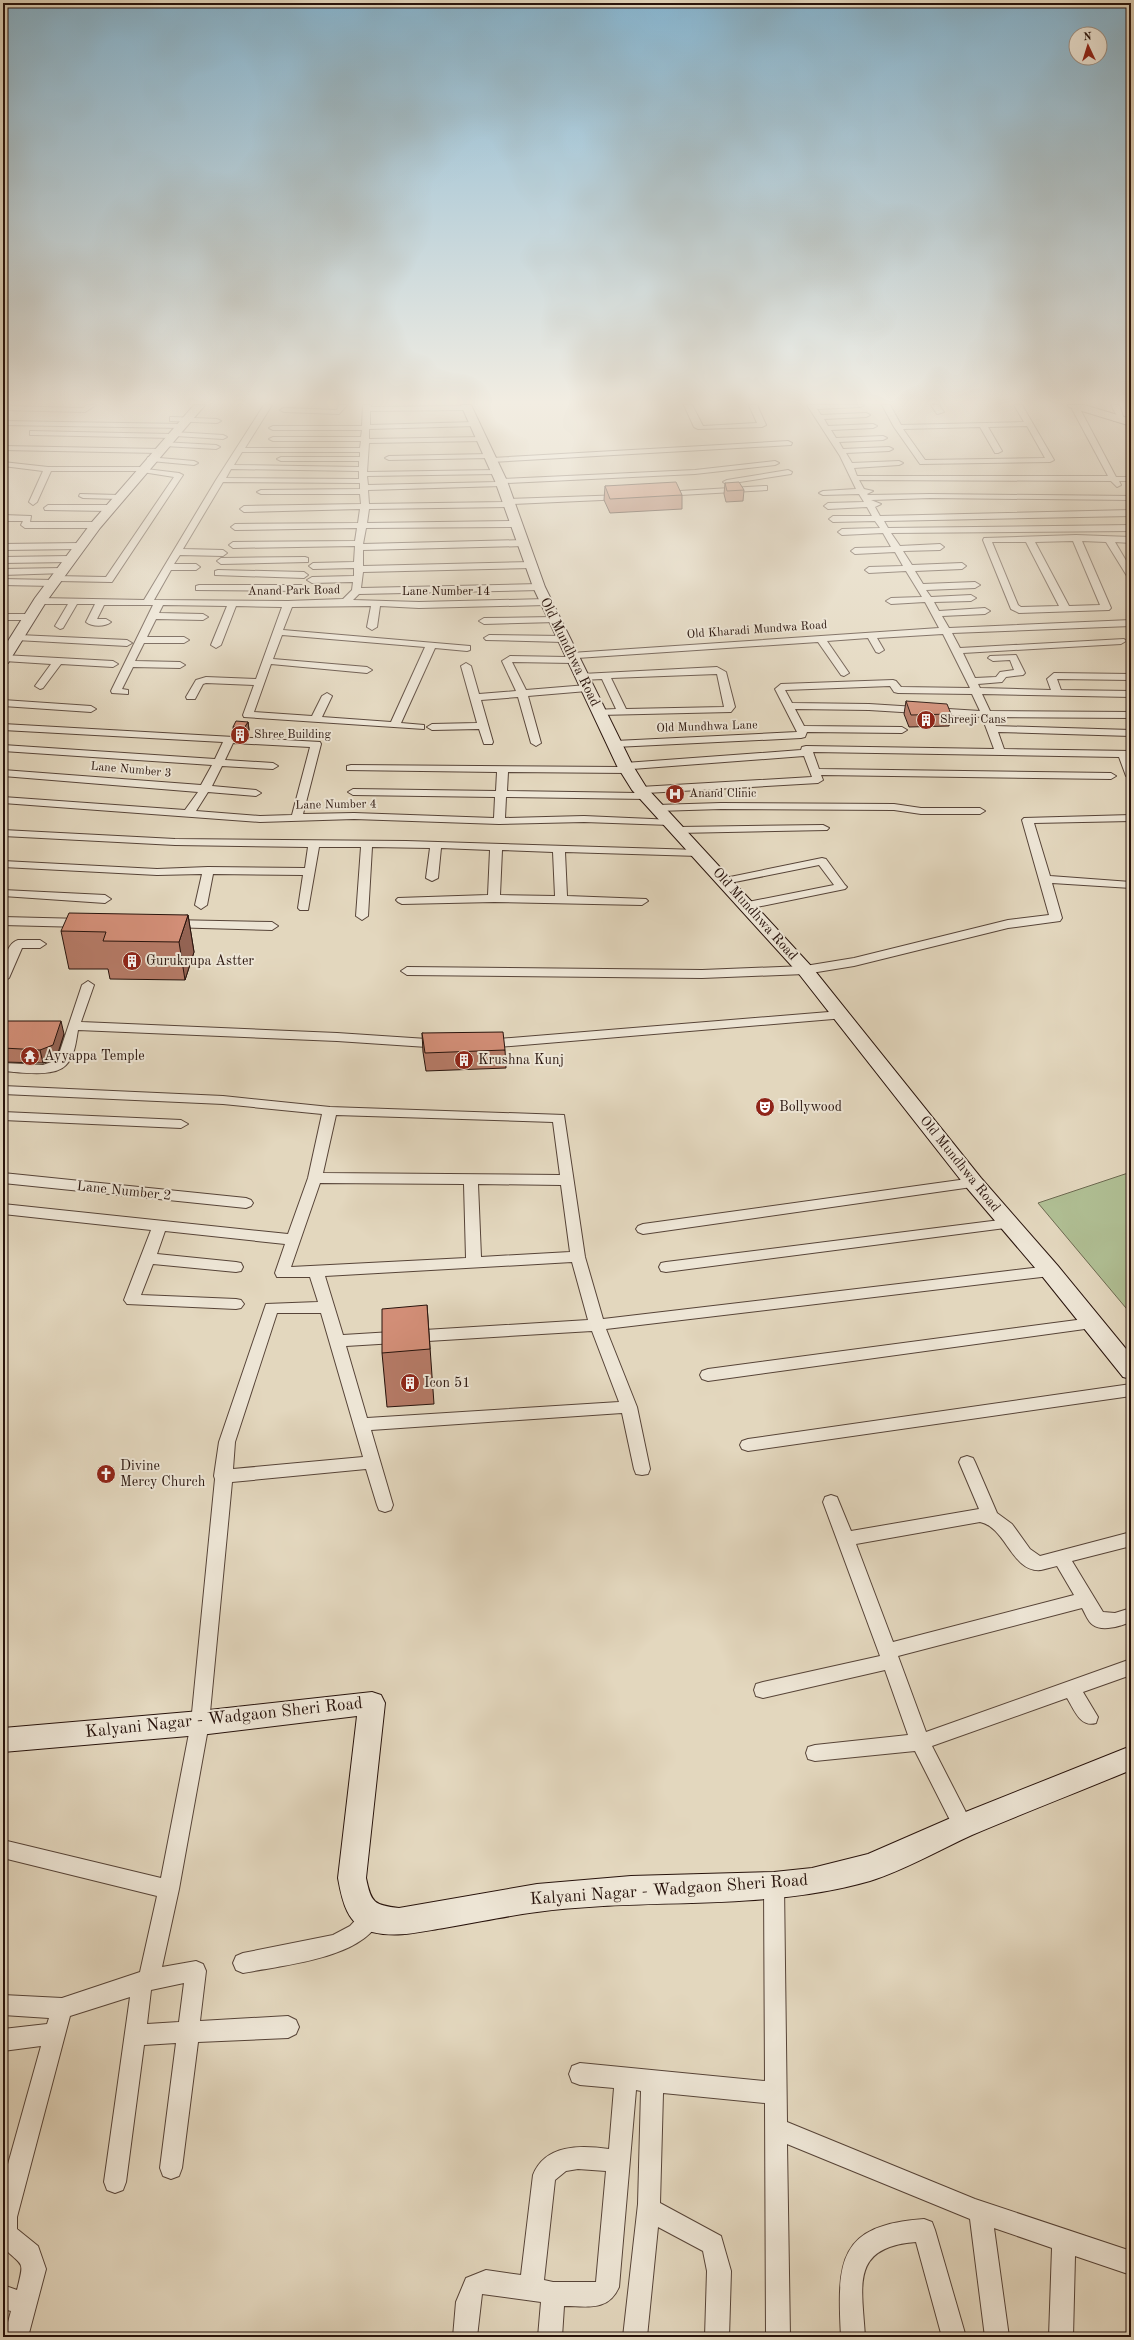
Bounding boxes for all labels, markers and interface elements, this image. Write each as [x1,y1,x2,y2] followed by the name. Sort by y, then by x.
[1068,26,1108,66] north arrow
[1083,32,1093,43] text: N
[248,584,340,598] street label: Anand Park Road
[402,586,490,598] street label: Lane Number 14
[538,595,602,709] street label: Old Mundhwa Road
[686,619,828,641] street label: Old Kharadi Mundwa Road
[915,709,937,731] building icon: Shreeji Cans
[940,714,1006,726] place label: Shreeji Cans
[656,719,758,735] street label: Old Mundhwa Lane
[229,724,251,746] building icon: Shree Building
[254,729,331,741] place label: Shree Building
[90,760,172,780] street label: Lane Number 3
[664,783,686,805] hospital icon: Anand Clinic
[689,788,756,800] place label: Anand Clinic
[295,798,377,812] street label: Lane Number 4
[710,865,800,963] street label: Old Mundhwa Road
[121,950,143,972] building icon: Gurukrupa Astter
[146,954,254,968] place label: Gurukrupa Astter
[19,1045,41,1067] temple icon: Ayyappa Temple
[44,1049,145,1063] place label: Ayyappa Temple
[453,1049,475,1071] building icon: Krushna Kunj
[478,1053,564,1067] place label: Krushna Kunj
[754,1096,776,1118] theatre icon: Bollywood
[779,1100,842,1114] place label: Bollywood
[917,1113,1003,1215] street label: Old Mundhwa Road
[76,1179,172,1203] street label: Lane Number 2
[399,1372,421,1394] building icon: Icon 51
[424,1376,470,1390] place label: Icon 51
[120,1459,206,1489] place label: Divine Mercy Church
[95,1463,117,1485] church icon: Divine Mercy Church
[84,1695,364,1741] street label: Kalyani Nagar - Wadgaon Sheri Road
[529,1872,809,1908] street label: Kalyani Nagar - Wadgaon Sheri Road

